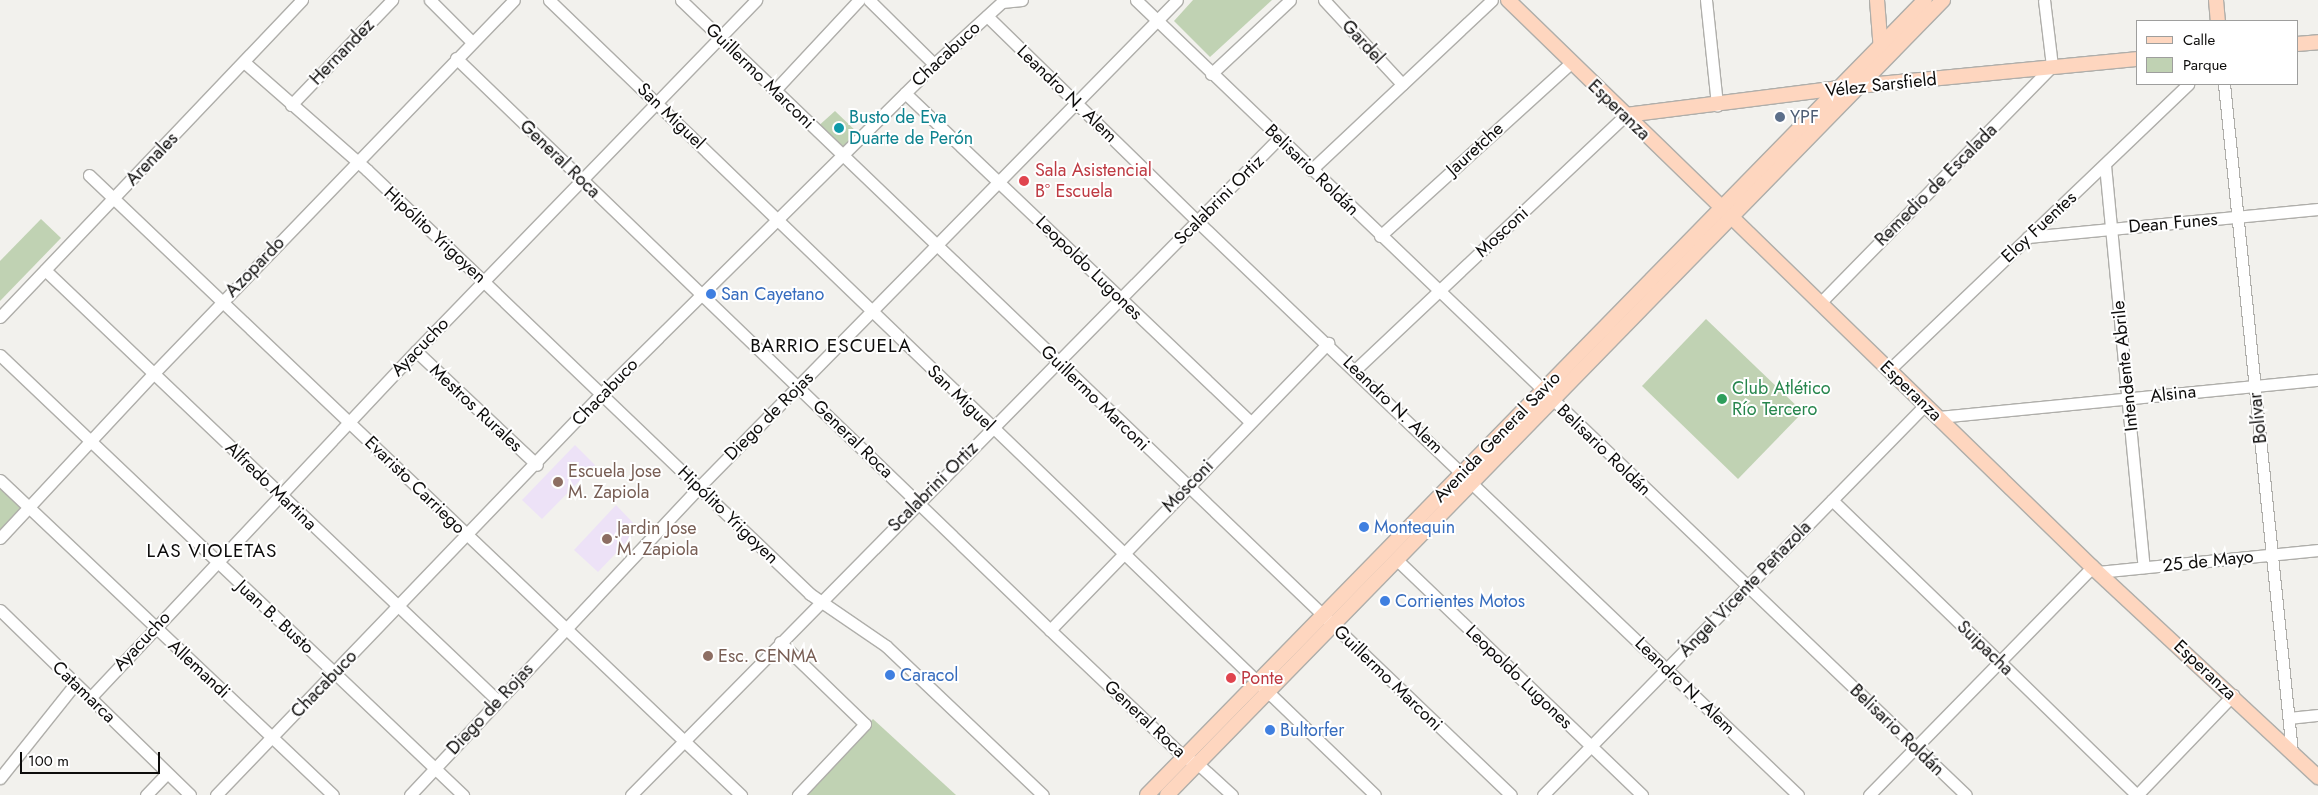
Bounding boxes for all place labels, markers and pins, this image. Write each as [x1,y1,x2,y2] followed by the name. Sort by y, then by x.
[1790,106,1819,128] place label: YPF
[849,107,973,150] place label: Busto de Eva Duarte de Perón
[1774,111,1786,123] marker: YPF
[833,122,845,134] marker: Busto de Eva Duarte de Perón
[1035,160,1152,202] place label: Sala Asistencial Bº Escuela
[1017,174,1031,188] marker: Sala Asistencial Bº Escuela
[721,283,824,305] place label: San Cayetano
[705,288,717,300] marker: San Cayetano
[1732,378,1831,420] place label: Club Atlético Río Tercero
[1716,393,1728,405] marker: Club Atlético Río Tercero
[568,461,661,504] place label: Escuela Jose M. Zapiola
[552,476,564,488] marker: Escuela Jose M. Zapiola
[1374,516,1455,538] place label: Montequin
[617,518,698,560] place label: Jardin Jose M. Zapiola
[1358,521,1370,533] marker: Montequin
[601,533,613,545] marker: Jardin Jose M. Zapiola
[1395,590,1525,612] place label: Corrientes Motos
[1379,595,1391,607] marker: Corrientes Motos
[718,645,817,667] place label: Esc. CENMA
[702,650,714,662] marker: Esc. CENMA
[900,664,958,686] place label: Caracol
[1241,667,1283,689] place label: Ponte
[884,669,896,681] marker: Caracol
[1225,672,1237,684] marker: Ponte
[1280,719,1345,741] place label: Bultorfer
[1264,724,1276,736] marker: Bultorfer

